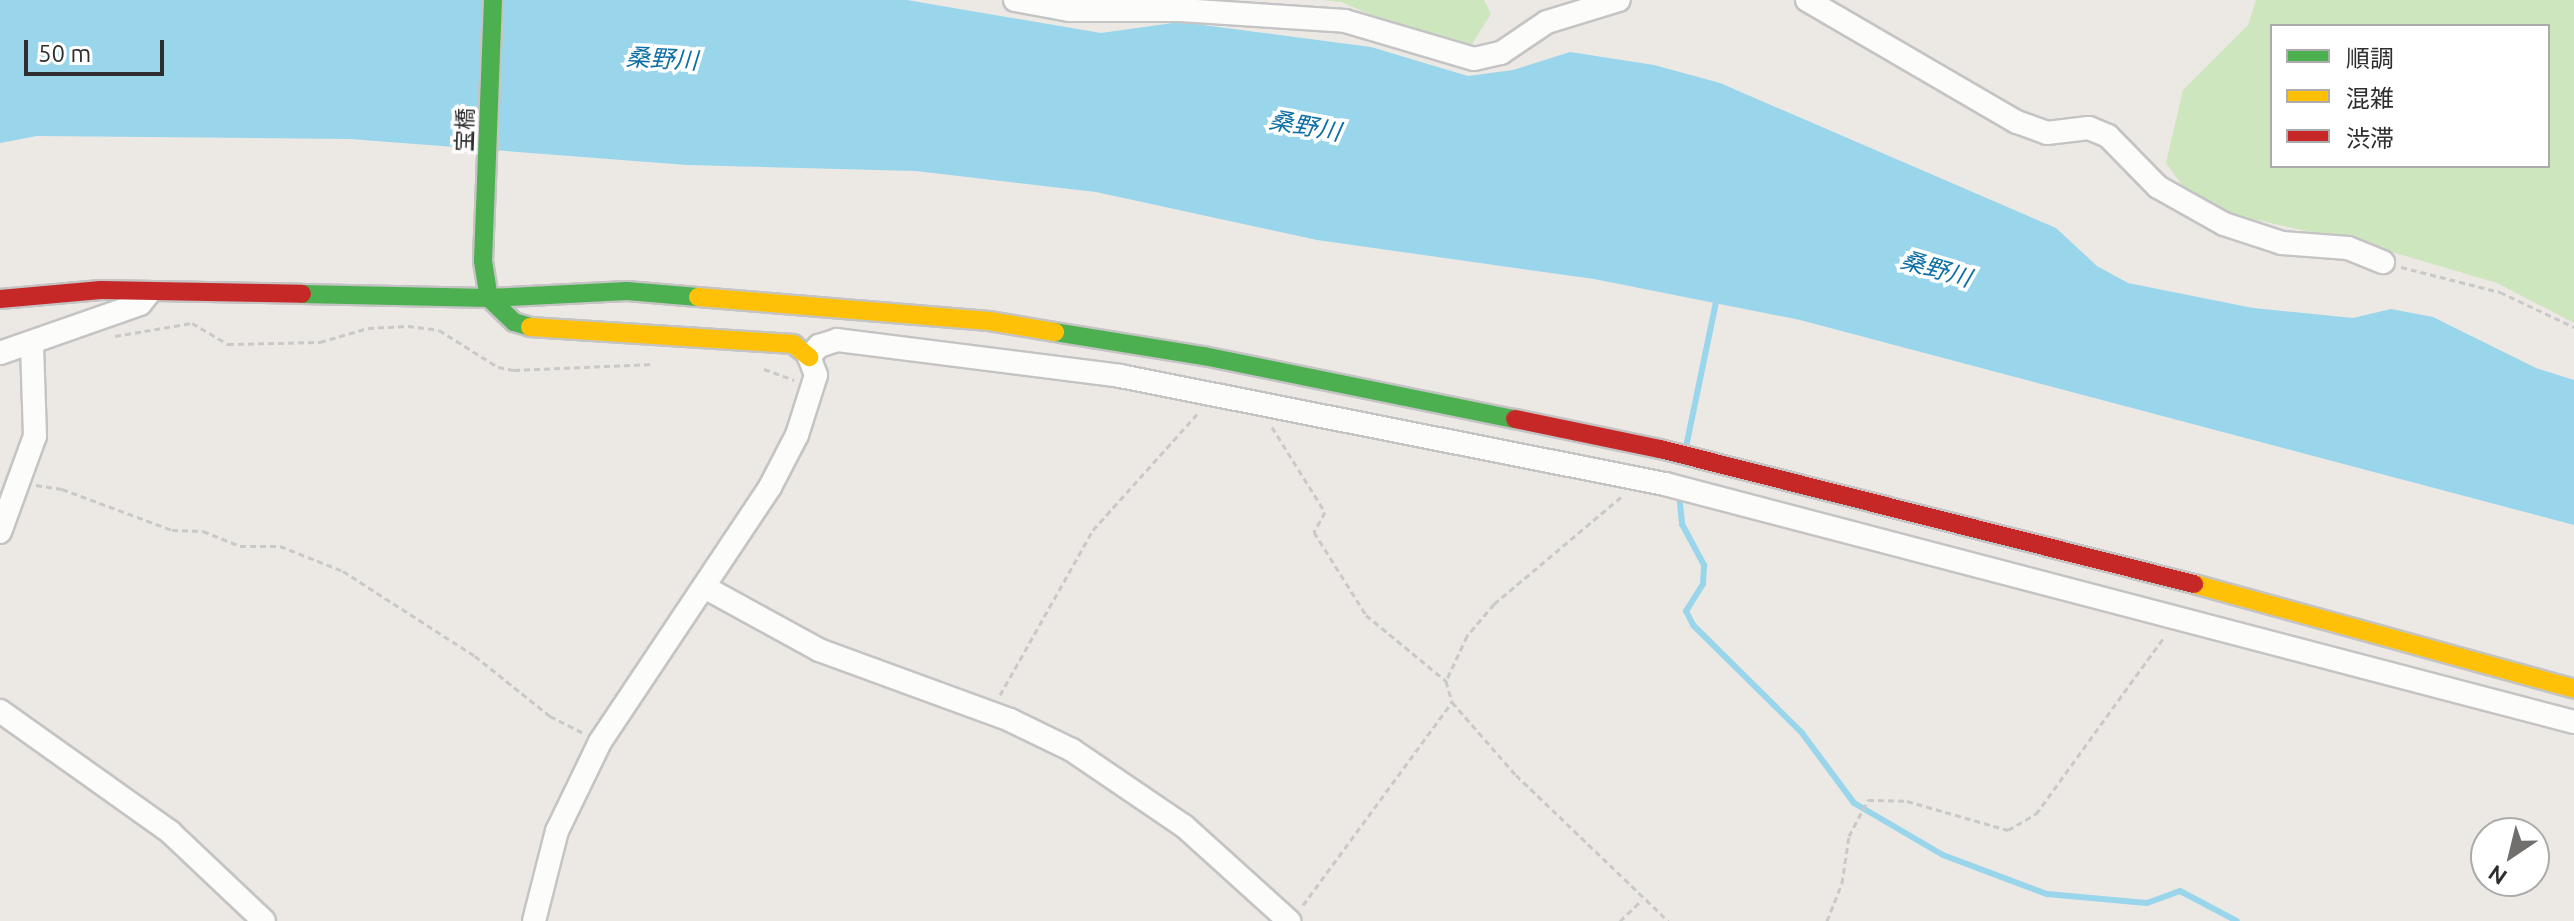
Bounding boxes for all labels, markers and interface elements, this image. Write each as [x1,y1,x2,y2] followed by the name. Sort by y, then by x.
[28,24,168,74] scale bar
[2270,24,2550,168] legend
[38,40,91,67] text: 50 m
[625,43,699,75] water label: 桑野川
[2346,45,2394,72] text: 順調
[2346,85,2394,112] text: 混雑
[1267,106,1343,146] water label: 桑野川
[450,108,478,152] street label: 宝橋
[2346,125,2394,152] text: 渋滞
[1897,245,1975,293] water label: 桑野川
[2470,817,2550,897] north arrow
[2483,860,2511,890] text: N

